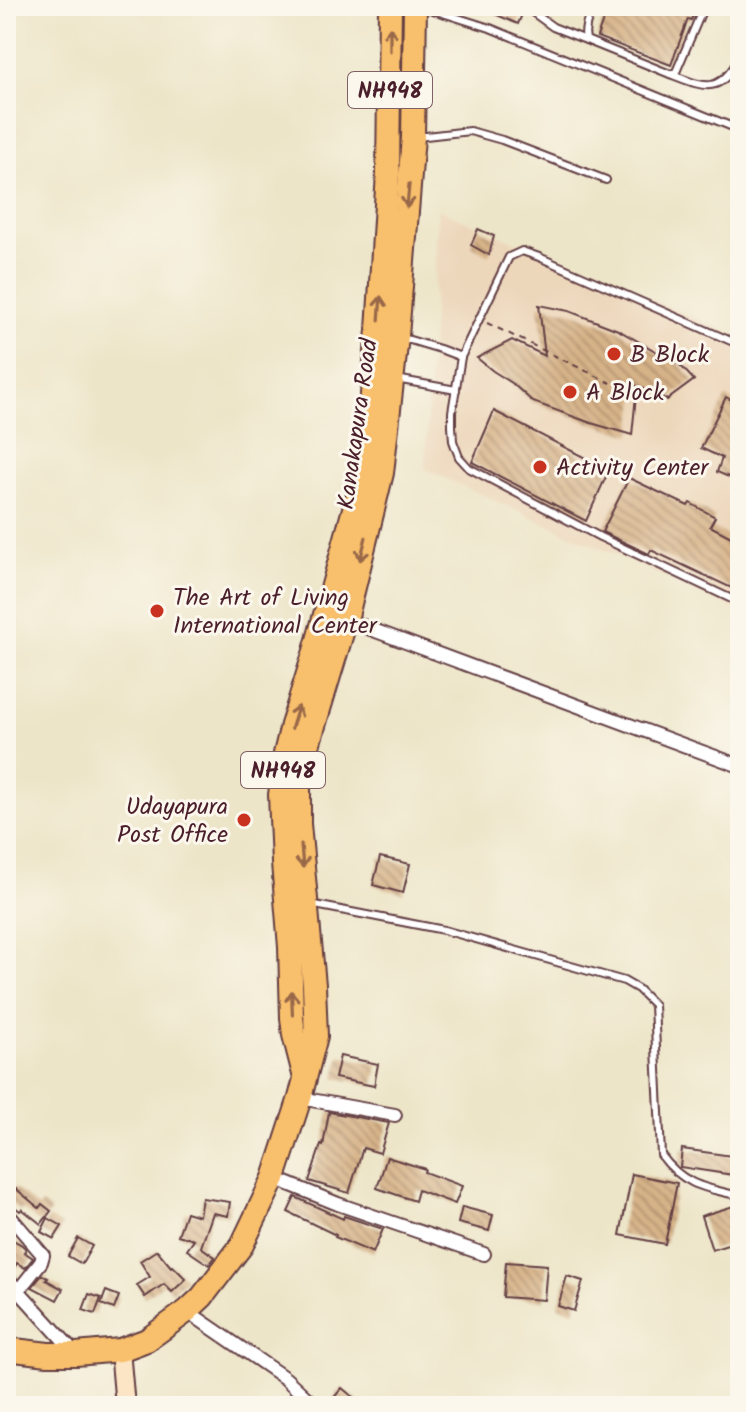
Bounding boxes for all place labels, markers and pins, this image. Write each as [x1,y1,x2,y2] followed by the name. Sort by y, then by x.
[630,336,710,375] place label: B Block
[605,345,623,363] marker: B Block
[586,374,665,413] place label: A Block
[561,383,579,401] marker: A Block
[556,449,710,488] place label: Activity Center
[531,458,549,476] marker: Activity Center
[173,579,379,646] place label: The Art of Living International Center
[148,602,166,620] marker: The Art of Living International Center
[117,788,228,855] place label: Udayapura Post Office
[235,811,253,829] marker: Udayapura Post Office

